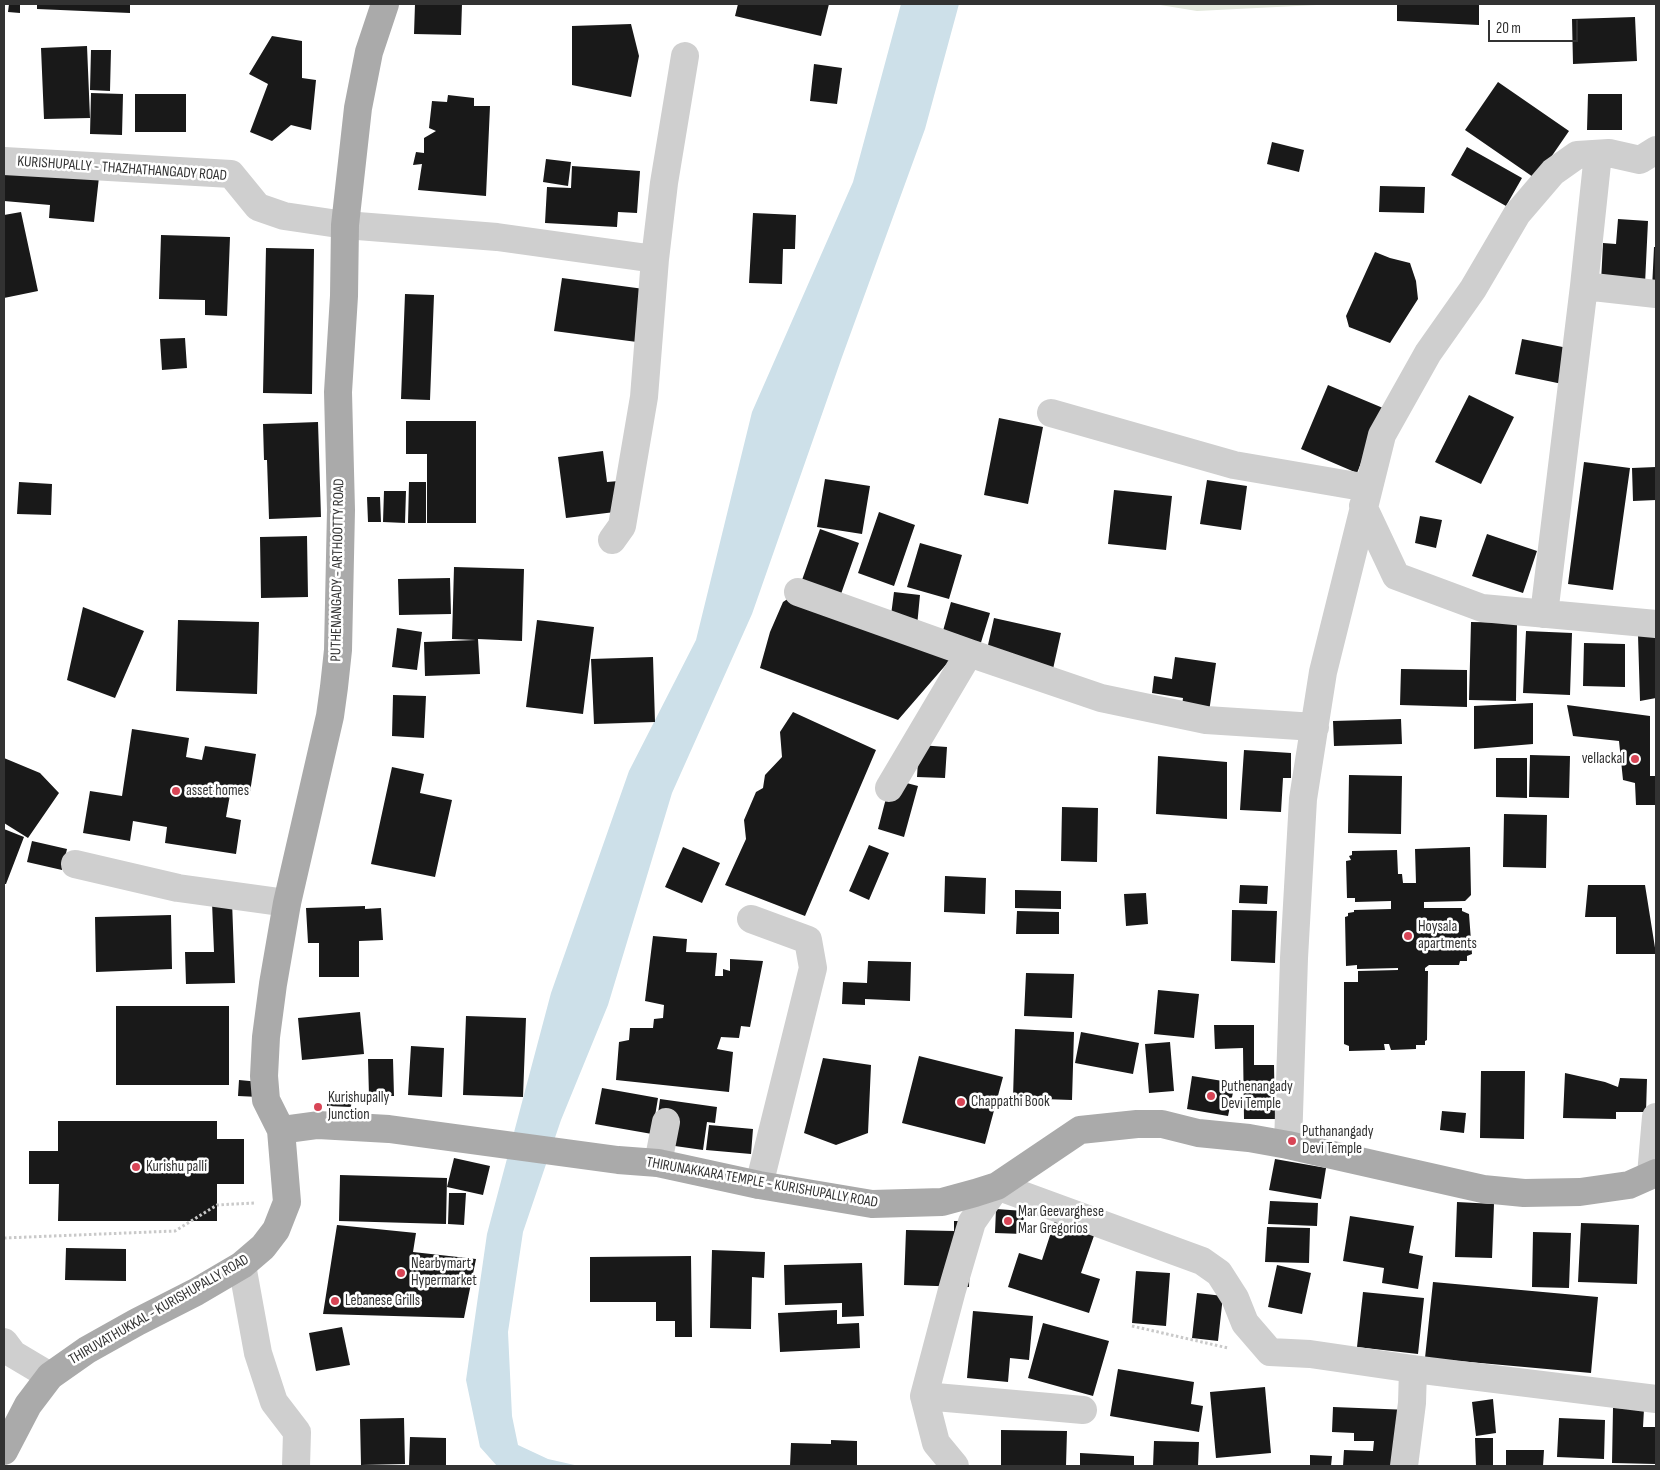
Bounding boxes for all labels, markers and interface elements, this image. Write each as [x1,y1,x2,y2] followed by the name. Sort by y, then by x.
[1490,10,1580,42] scale bar
[1496,19,1521,38] text: 20 m
[17,153,227,185] street label: KURISHUPALLY - THAZHATHANGADY ROAD
[327,478,349,662] street label: PUTHENANGADY - ARTHOOTTY ROAD
[1582,750,1625,768] place label: vellackal
[1629,753,1641,765] marker: vellackal
[186,782,249,800] place label: asset homes
[170,785,182,797] marker: asset homes
[1418,918,1477,953] place label: Hoysala apartments
[1402,930,1414,942] marker: Hoysala apartments
[1221,1078,1293,1113] place label: Puthenangady Devi Temple
[328,1089,389,1124] place label: Kurishupally Junction
[1205,1090,1217,1102] marker: Puthenangady Devi Temple
[971,1093,1050,1111] place label: Chappathi Book
[955,1096,967,1108] marker: Chappathi Book
[312,1101,324,1113] marker: Kurishupally Junction
[1302,1123,1374,1158] place label: Puthanangady Devi Temple
[1286,1135,1298,1147] marker: Puthanangady Devi Temple
[645,1154,879,1212] street label: THIRUNAKKARA TEMPLE - KURISHUPALLY ROAD
[146,1158,207,1176] place label: Kurishu palli
[130,1161,142,1173] marker: Kurishu palli
[1018,1203,1104,1238] place label: Mar Geevarghese Mar Gregorios
[1002,1215,1014,1227] marker: Mar Geevarghese Mar Gregorios
[66,1251,252,1369] street label: THIRUVATHUKKAL - KURISHUPALLY ROAD
[411,1255,477,1290] place label: Nearbymart Hypermarket
[395,1267,407,1279] marker: Nearbymart Hypermarket
[345,1292,420,1310] place label: Lebanese Grills
[329,1295,341,1307] marker: Lebanese Grills

